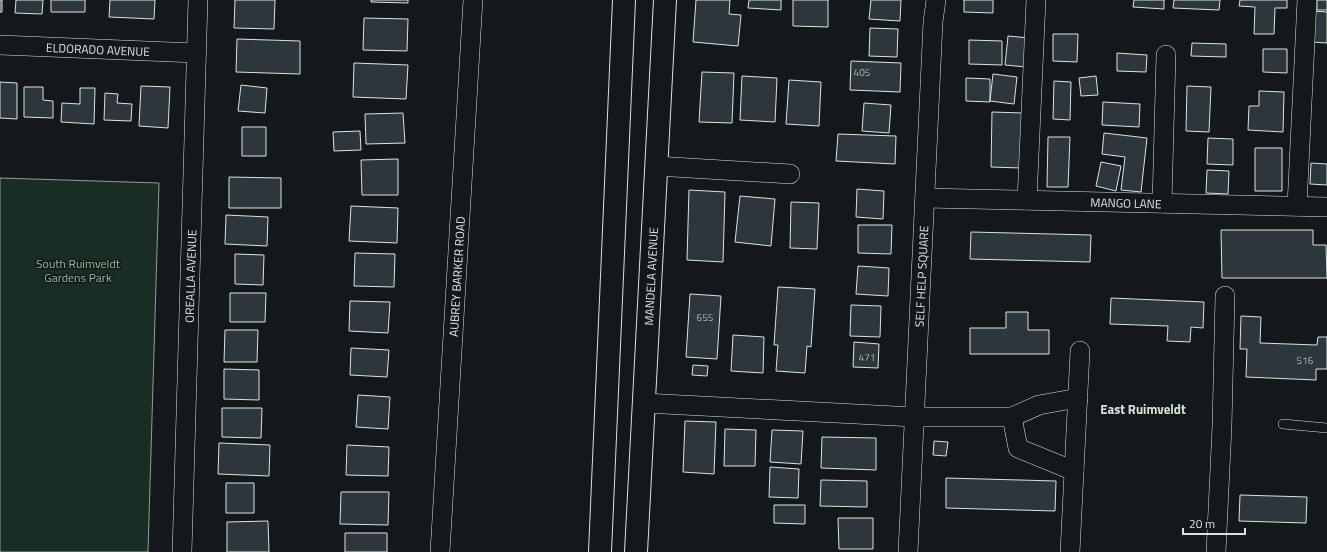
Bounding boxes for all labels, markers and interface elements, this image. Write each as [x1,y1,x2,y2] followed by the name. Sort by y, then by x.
[46,37,151,61] street label: ELDORADO AVENUE
[854,65,871,80] house number: 405
[1090,192,1162,213] street label: MANGO LANE
[443,215,470,337] street label: AUBREY BARKER ROAD
[909,225,933,327] street label: SELF HELP SQUARE
[638,226,663,326] street label: MANDELA AVENUE
[179,229,201,323] street label: OREALLA AVENUE
[36,254,121,287] park label: South Ruimveldt Gardens Park
[697,310,714,325] house number: 655
[859,350,875,365] house number: 471
[1297,353,1314,368] house number: 516
[1100,399,1186,419] district label: East Ruimveldt
[1183,510,1245,536] scale bar
[1189,514,1215,533] text: 20 m

